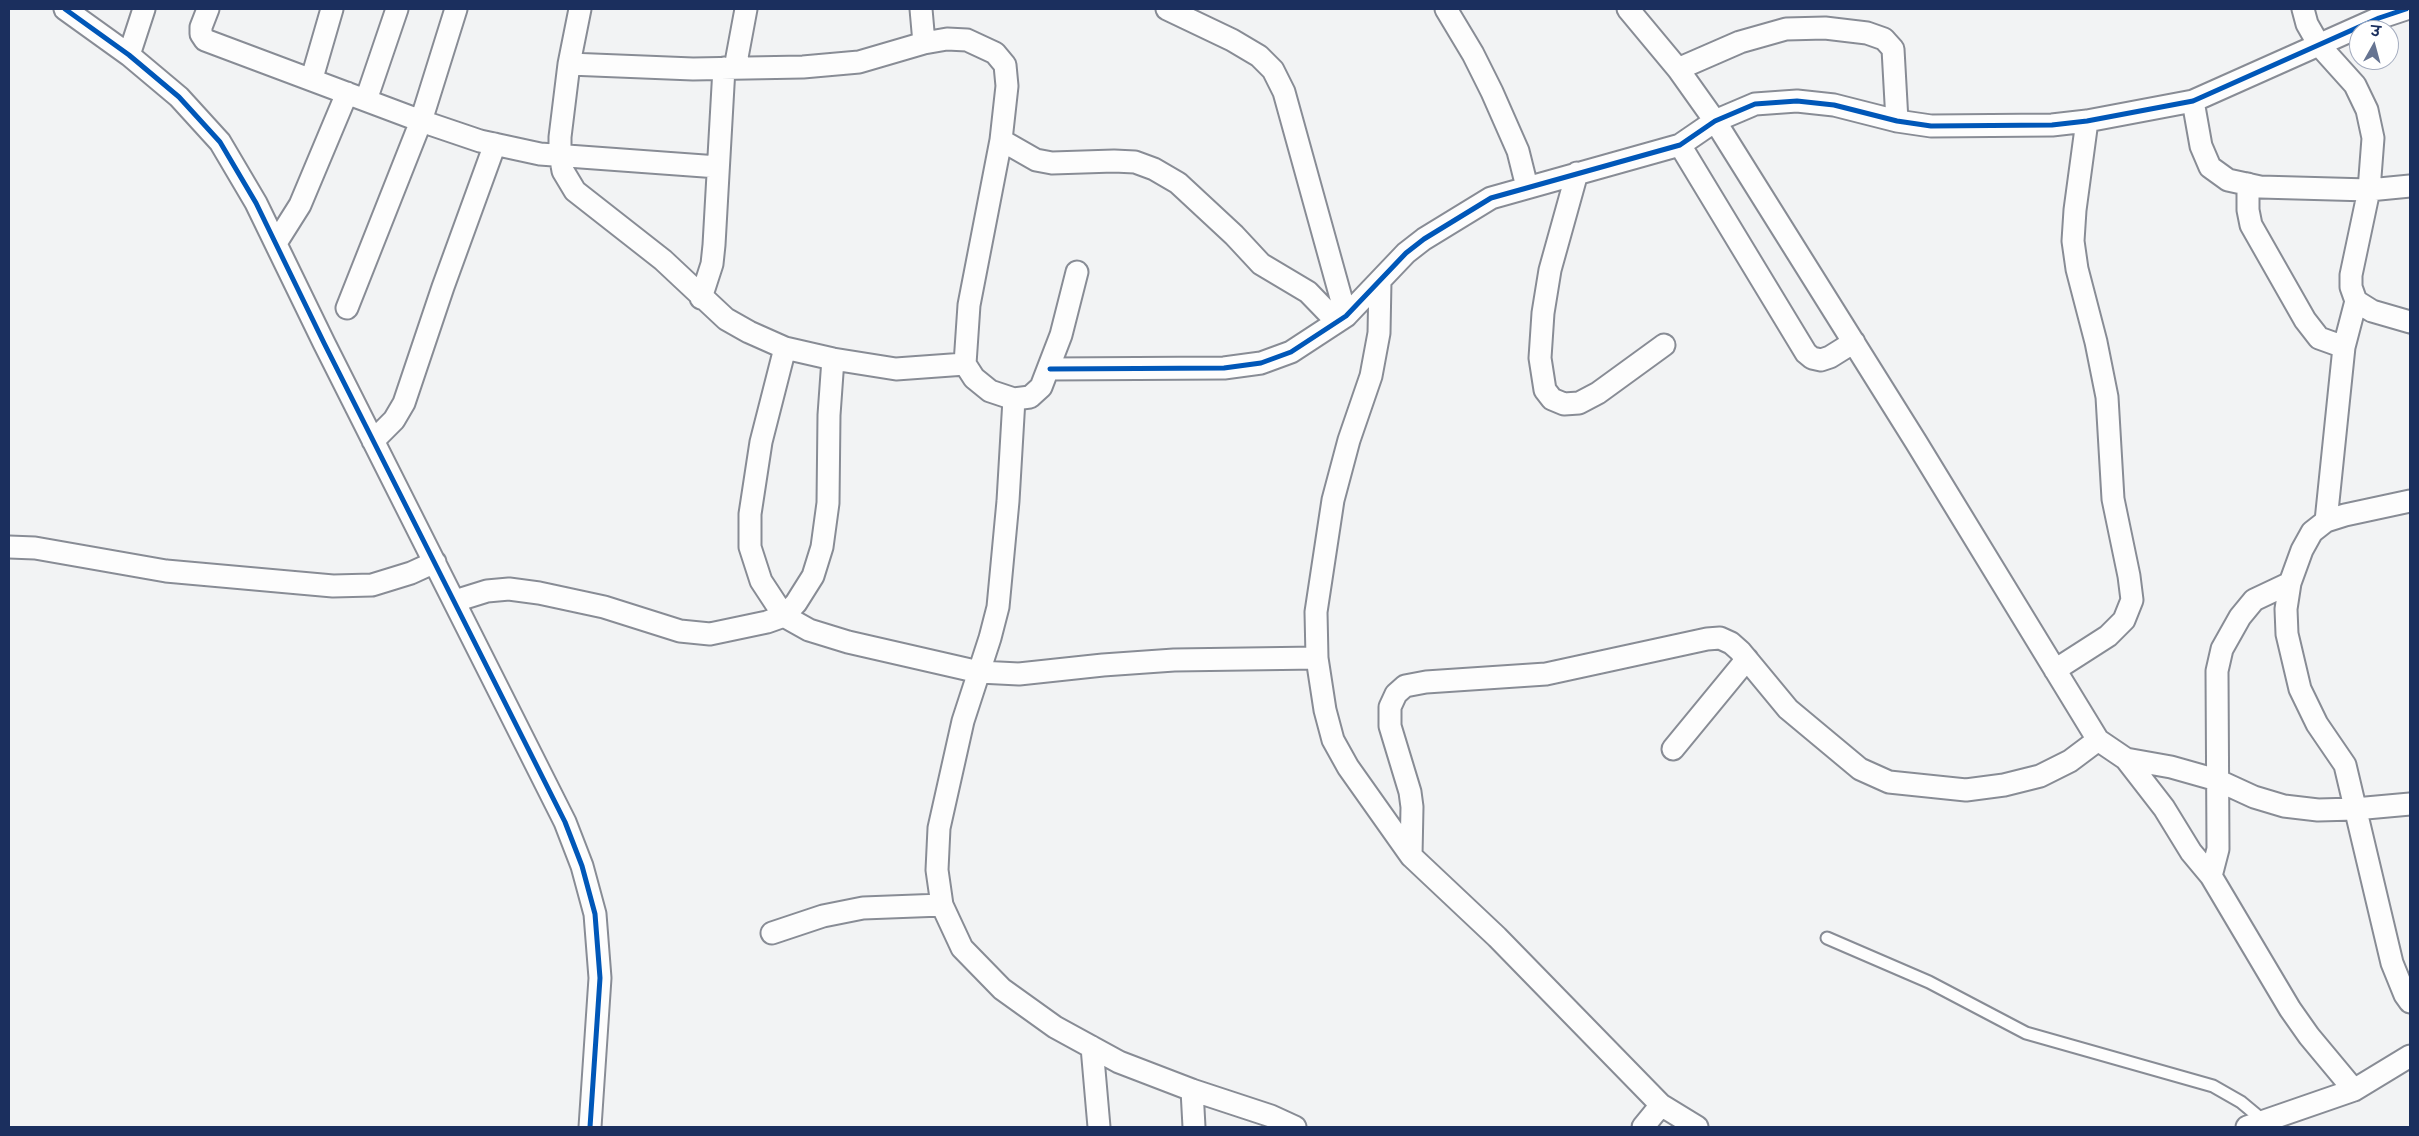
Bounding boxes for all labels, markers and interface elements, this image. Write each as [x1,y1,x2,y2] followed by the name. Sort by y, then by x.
[2349,20,2399,70] north arrow
[2370,21,2382,41] text: उ

